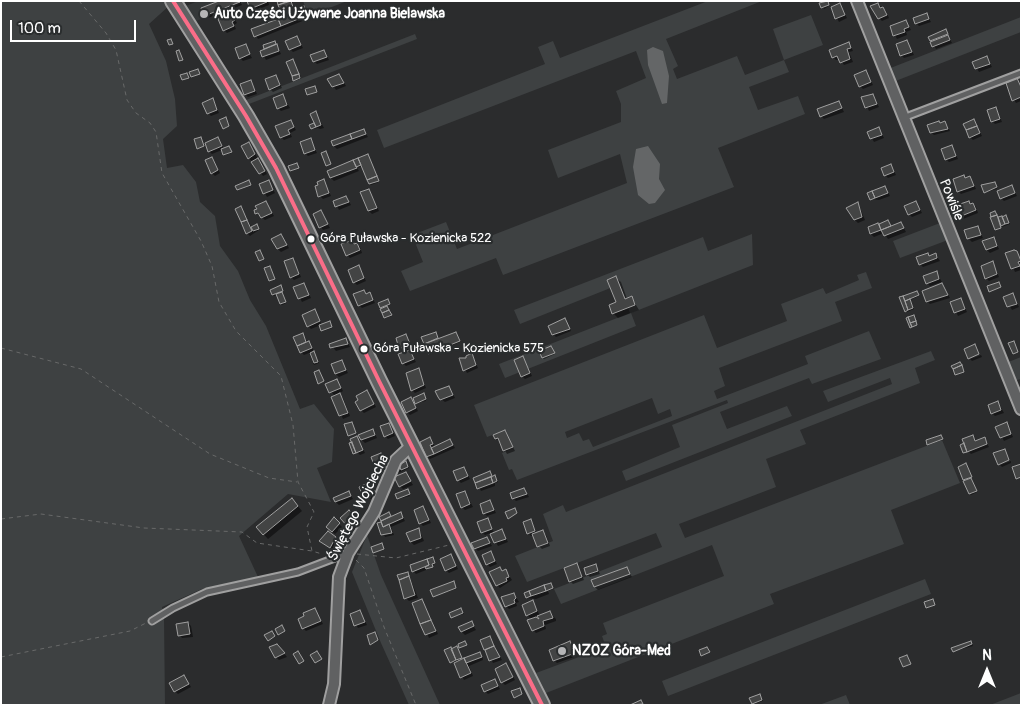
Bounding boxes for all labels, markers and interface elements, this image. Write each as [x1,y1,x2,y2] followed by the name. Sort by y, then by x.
[214,6,445,22] place label: Auto Części Używane Joanna Bielawska
[198,8,210,20] marker: Auto Części Używane Joanna Bielawska
[12,10,139,42] scale bar
[18,19,61,38] text: 100 m
[935,177,967,223] street label: Powiśle
[320,231,492,247] place label: Góra Puławska - Kozienicka 522
[306,234,316,244] marker: Góra Puławska - Kozienicka 522
[373,341,544,357] place label: Góra Puławska - Kozienicka 575
[359,344,369,354] marker: Góra Puławska - Kozienicka 575
[325,452,393,564] street label: Świętego Wojciecha
[572,643,671,659] place label: NZOZ Góra-Med
[556,645,568,657] marker: NZOZ Góra-Med
[962,646,1012,696] north arrow
[982,647,992,664] text: N

